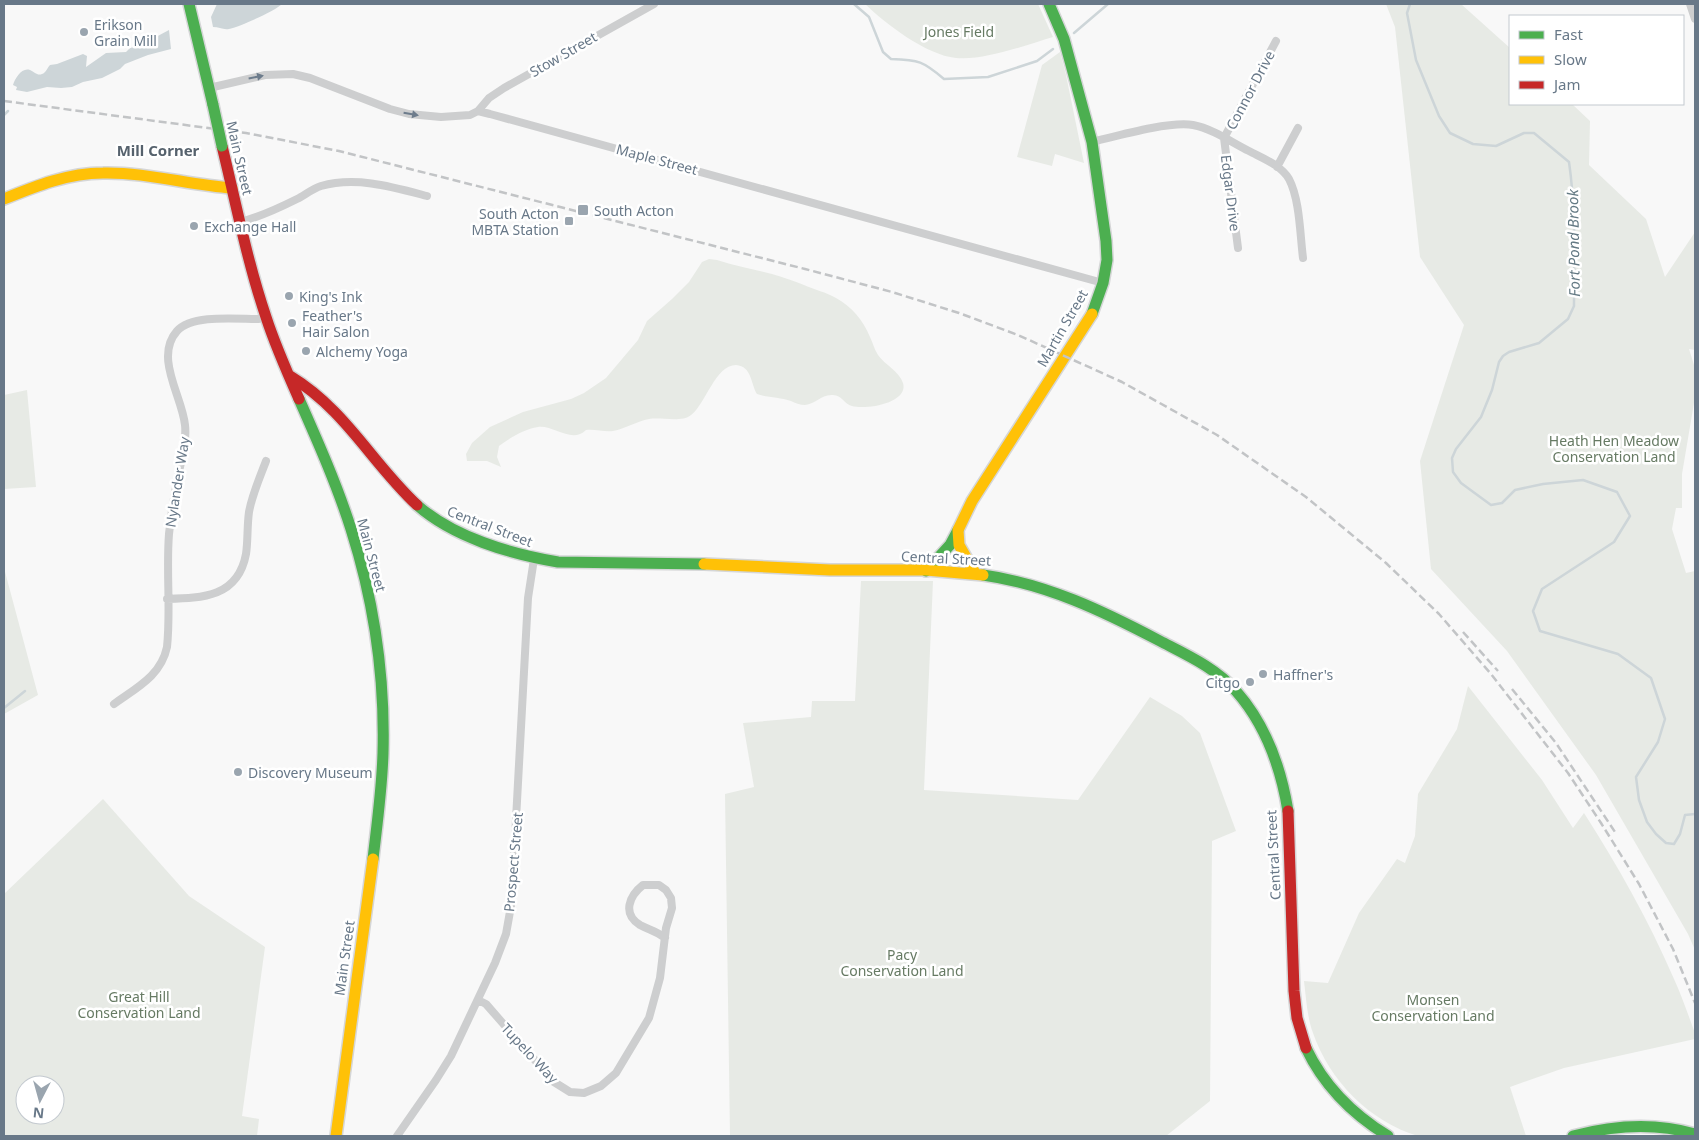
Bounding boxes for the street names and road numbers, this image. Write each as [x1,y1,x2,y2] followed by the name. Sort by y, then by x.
[526,27,600,81] street label: Stow Street
[1221,47,1279,133] street label: Connor Drive
[222,119,258,197] street label: Main Street
[614,139,700,179] street label: Maple Street
[1217,154,1245,232] street label: Edgar Drive
[1032,286,1092,370] street label: Martin Street
[160,434,194,529] street label: Nylander Way
[445,501,535,551] street label: Central Street
[353,516,391,594] street label: Main Street
[900,546,992,570] street label: Central Street
[1261,809,1285,901] street label: Central Street
[499,811,527,913] street label: Prospect Street
[329,919,359,997] street label: Main Street
[497,1019,563,1088] street label: Tupelo Way

